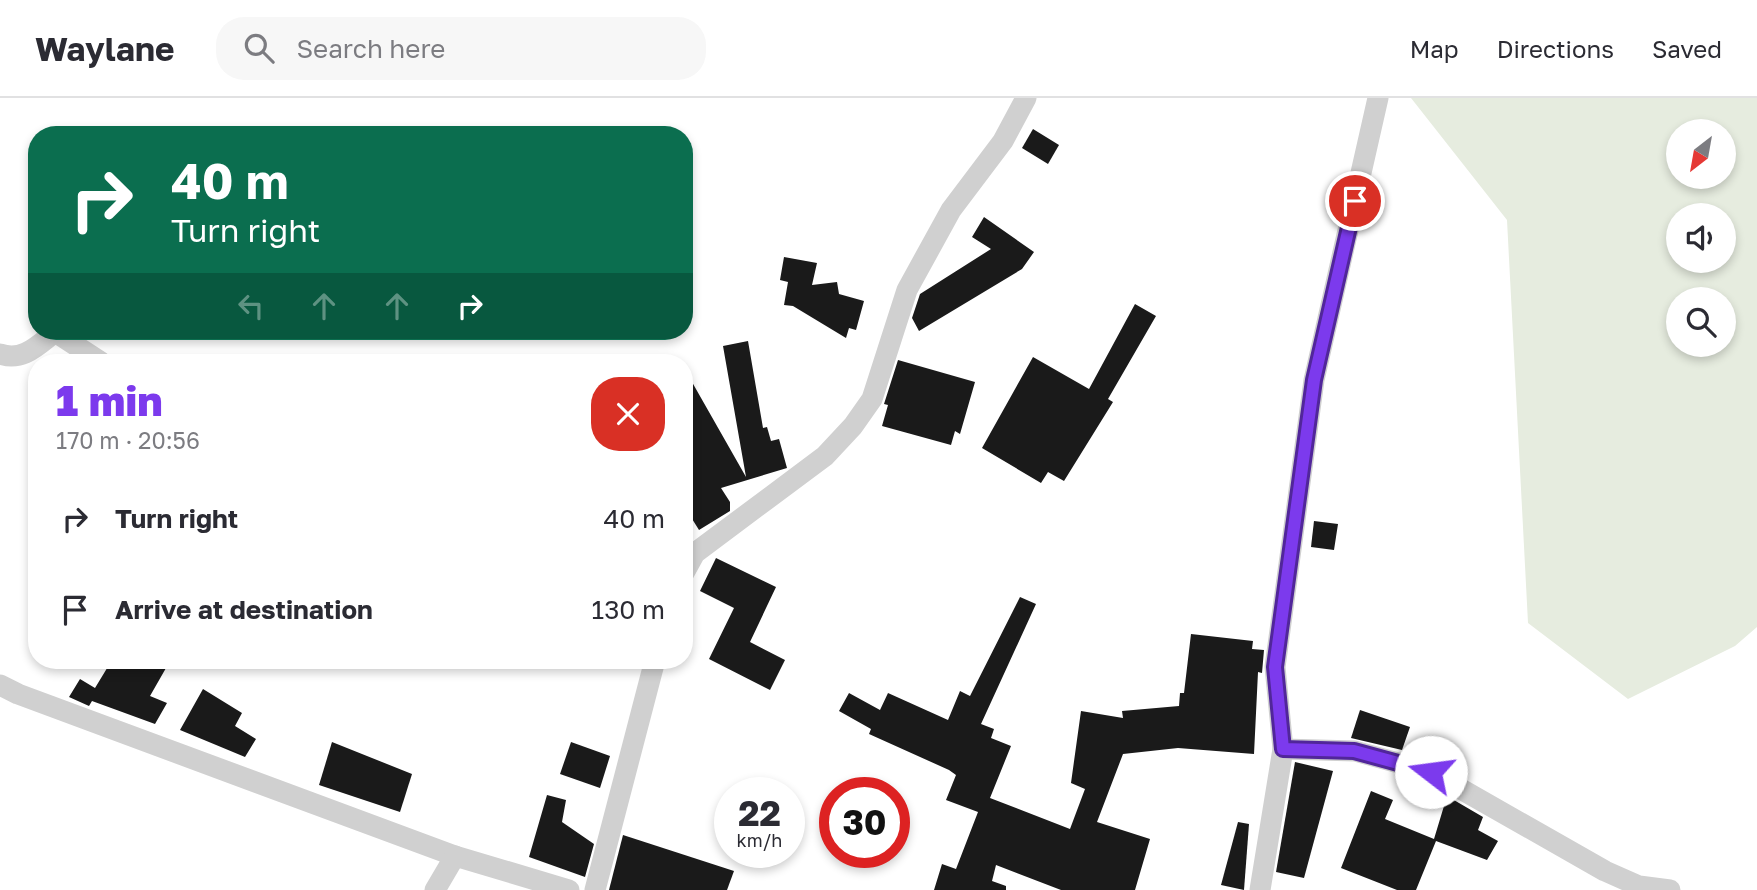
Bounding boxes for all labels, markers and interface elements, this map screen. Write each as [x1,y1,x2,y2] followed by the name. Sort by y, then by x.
[216,17,706,80] search box
[35,29,174,68] text: Waylane
[240,29,278,67] icon: search
[296,33,445,64] text: Search here
[1410,34,1459,63] text: Map
[1497,34,1614,63] text: Directions
[1652,34,1722,63] text: Saved
[1666,119,1736,189] north arrow
[1666,119,1736,357] map controls
[171,151,289,210] text: 40 m
[56,154,147,245] icon: right
[1325,171,1385,231] pin
[1336,182,1374,220] icon: arrive
[1666,203,1736,273] button: sound
[171,211,320,249] text: Turn right
[232,287,270,325] icon: left
[305,287,343,325] icon: ahead
[378,287,416,325] icon: ahead
[451,287,489,325] icon: right
[1666,287,1736,357] button: search
[56,375,163,425] text: 1 min
[591,377,665,451] button: close
[56,426,200,454] text: 170 m · 20:56
[56,500,94,538] icon: right
[115,503,238,534] text: Turn right
[604,503,665,534] text: 40 m
[56,591,94,629] icon: arrive
[115,594,373,625] text: Arrive at destination
[592,594,665,625] text: 130 m
[1394,735,1468,809] position arrow
[819,777,910,868] speed limit sign: 30
[738,792,781,834] text: 22
[737,829,782,851] text: km/h

